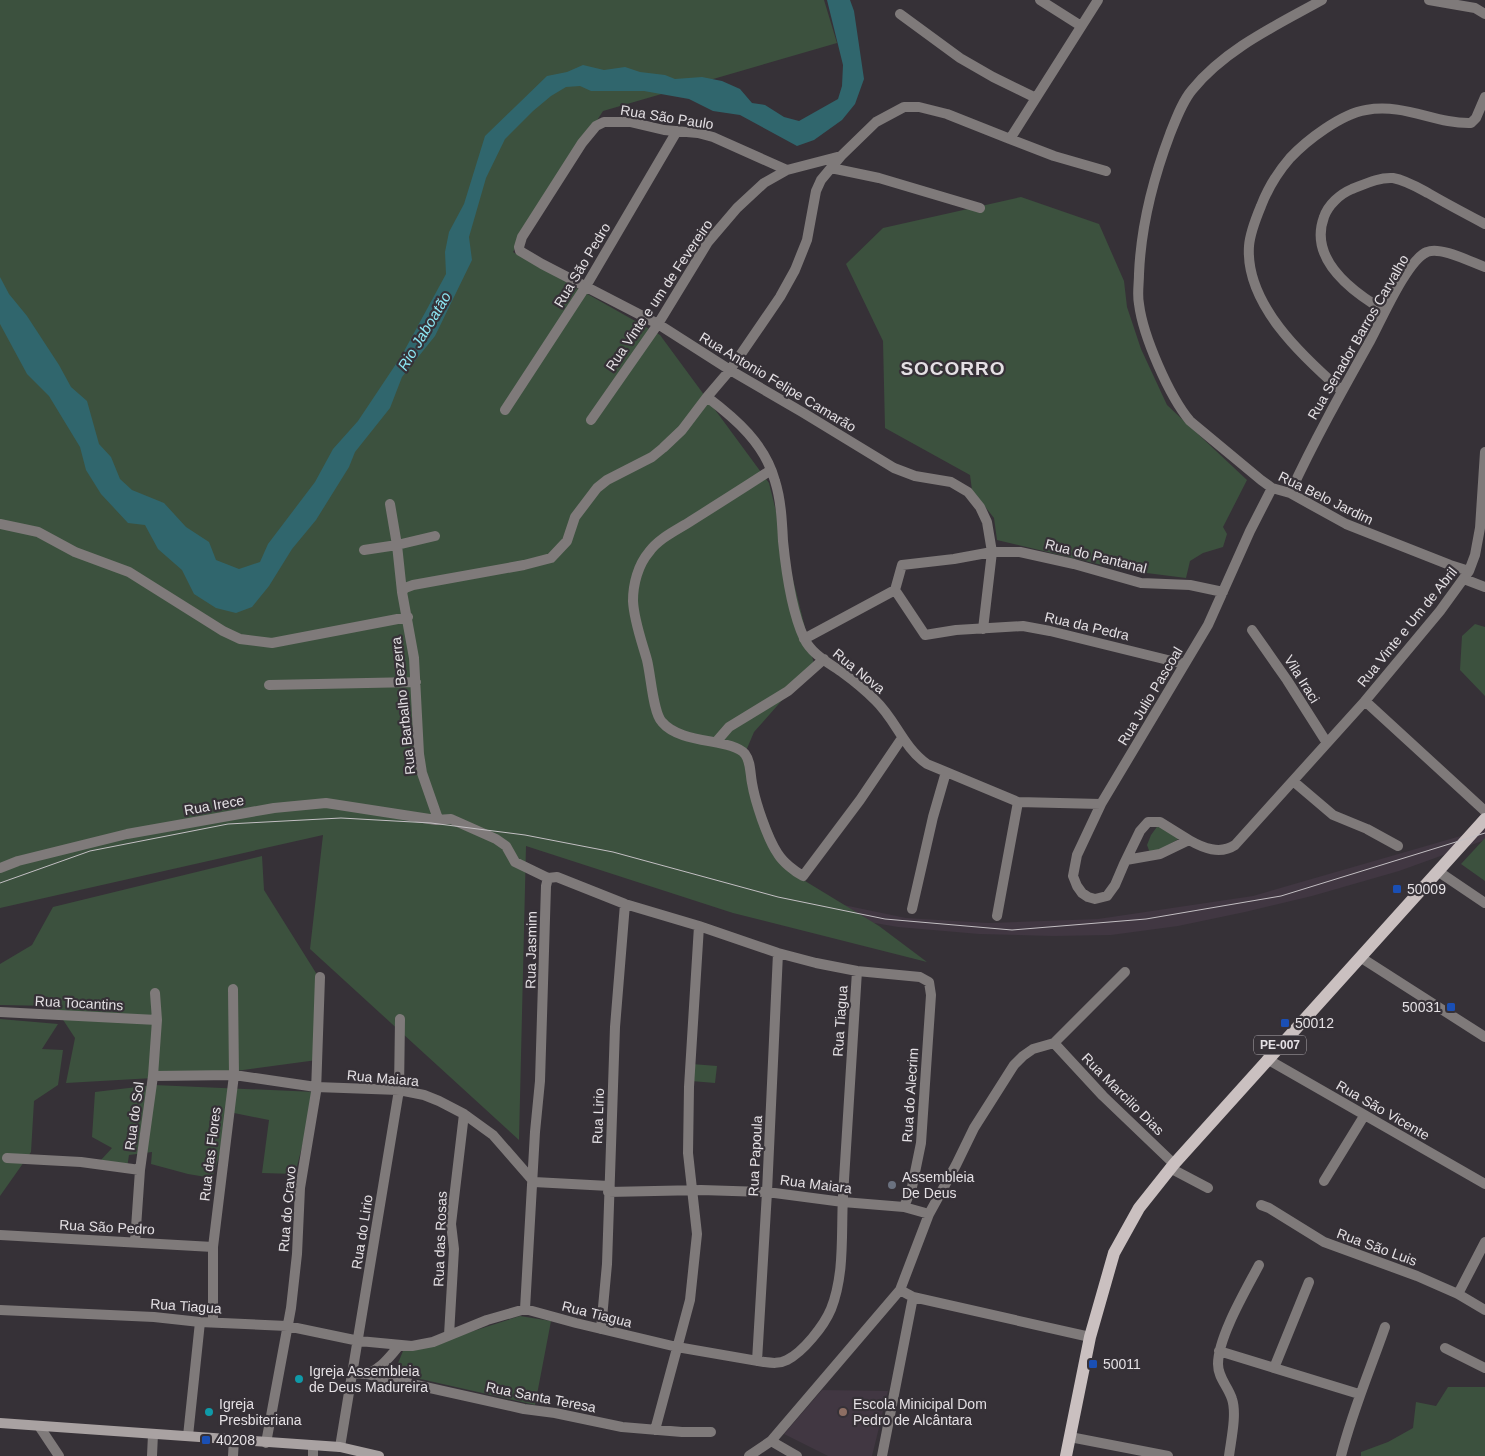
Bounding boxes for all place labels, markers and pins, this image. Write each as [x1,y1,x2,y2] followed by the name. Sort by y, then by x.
[1407,881,1446,897] place label: 50009
[1391,883,1403,895] marker: 50009
[1402,999,1441,1015] place label: 50031
[1445,1001,1457,1013] marker: 50031
[1295,1015,1334,1031] place label: 50012
[1279,1017,1291,1029] marker: 50012
[902,1169,975,1201] place label: Assembleia De Deus
[886,1179,898,1191] marker: Assembleia De Deus
[1103,1356,1141,1372] place label: 50011
[1087,1358,1099,1370] marker: 50011
[309,1363,428,1395] place label: Igreja Assembleia de Deus Madureira
[293,1373,305,1385] marker: Igreja Assembleia de Deus Madureira
[219,1396,302,1428] place label: Igreja Presbiteriana
[853,1396,987,1428] place label: Escola Minicipal Dom Pedro de Alcântara
[203,1406,215,1418] marker: Igreja Presbiteriana
[837,1406,849,1418] marker: Escola Minicipal Dom Pedro de Alcântara
[216,1432,255,1448] place label: 40208
[200,1434,212,1446] marker: 40208

